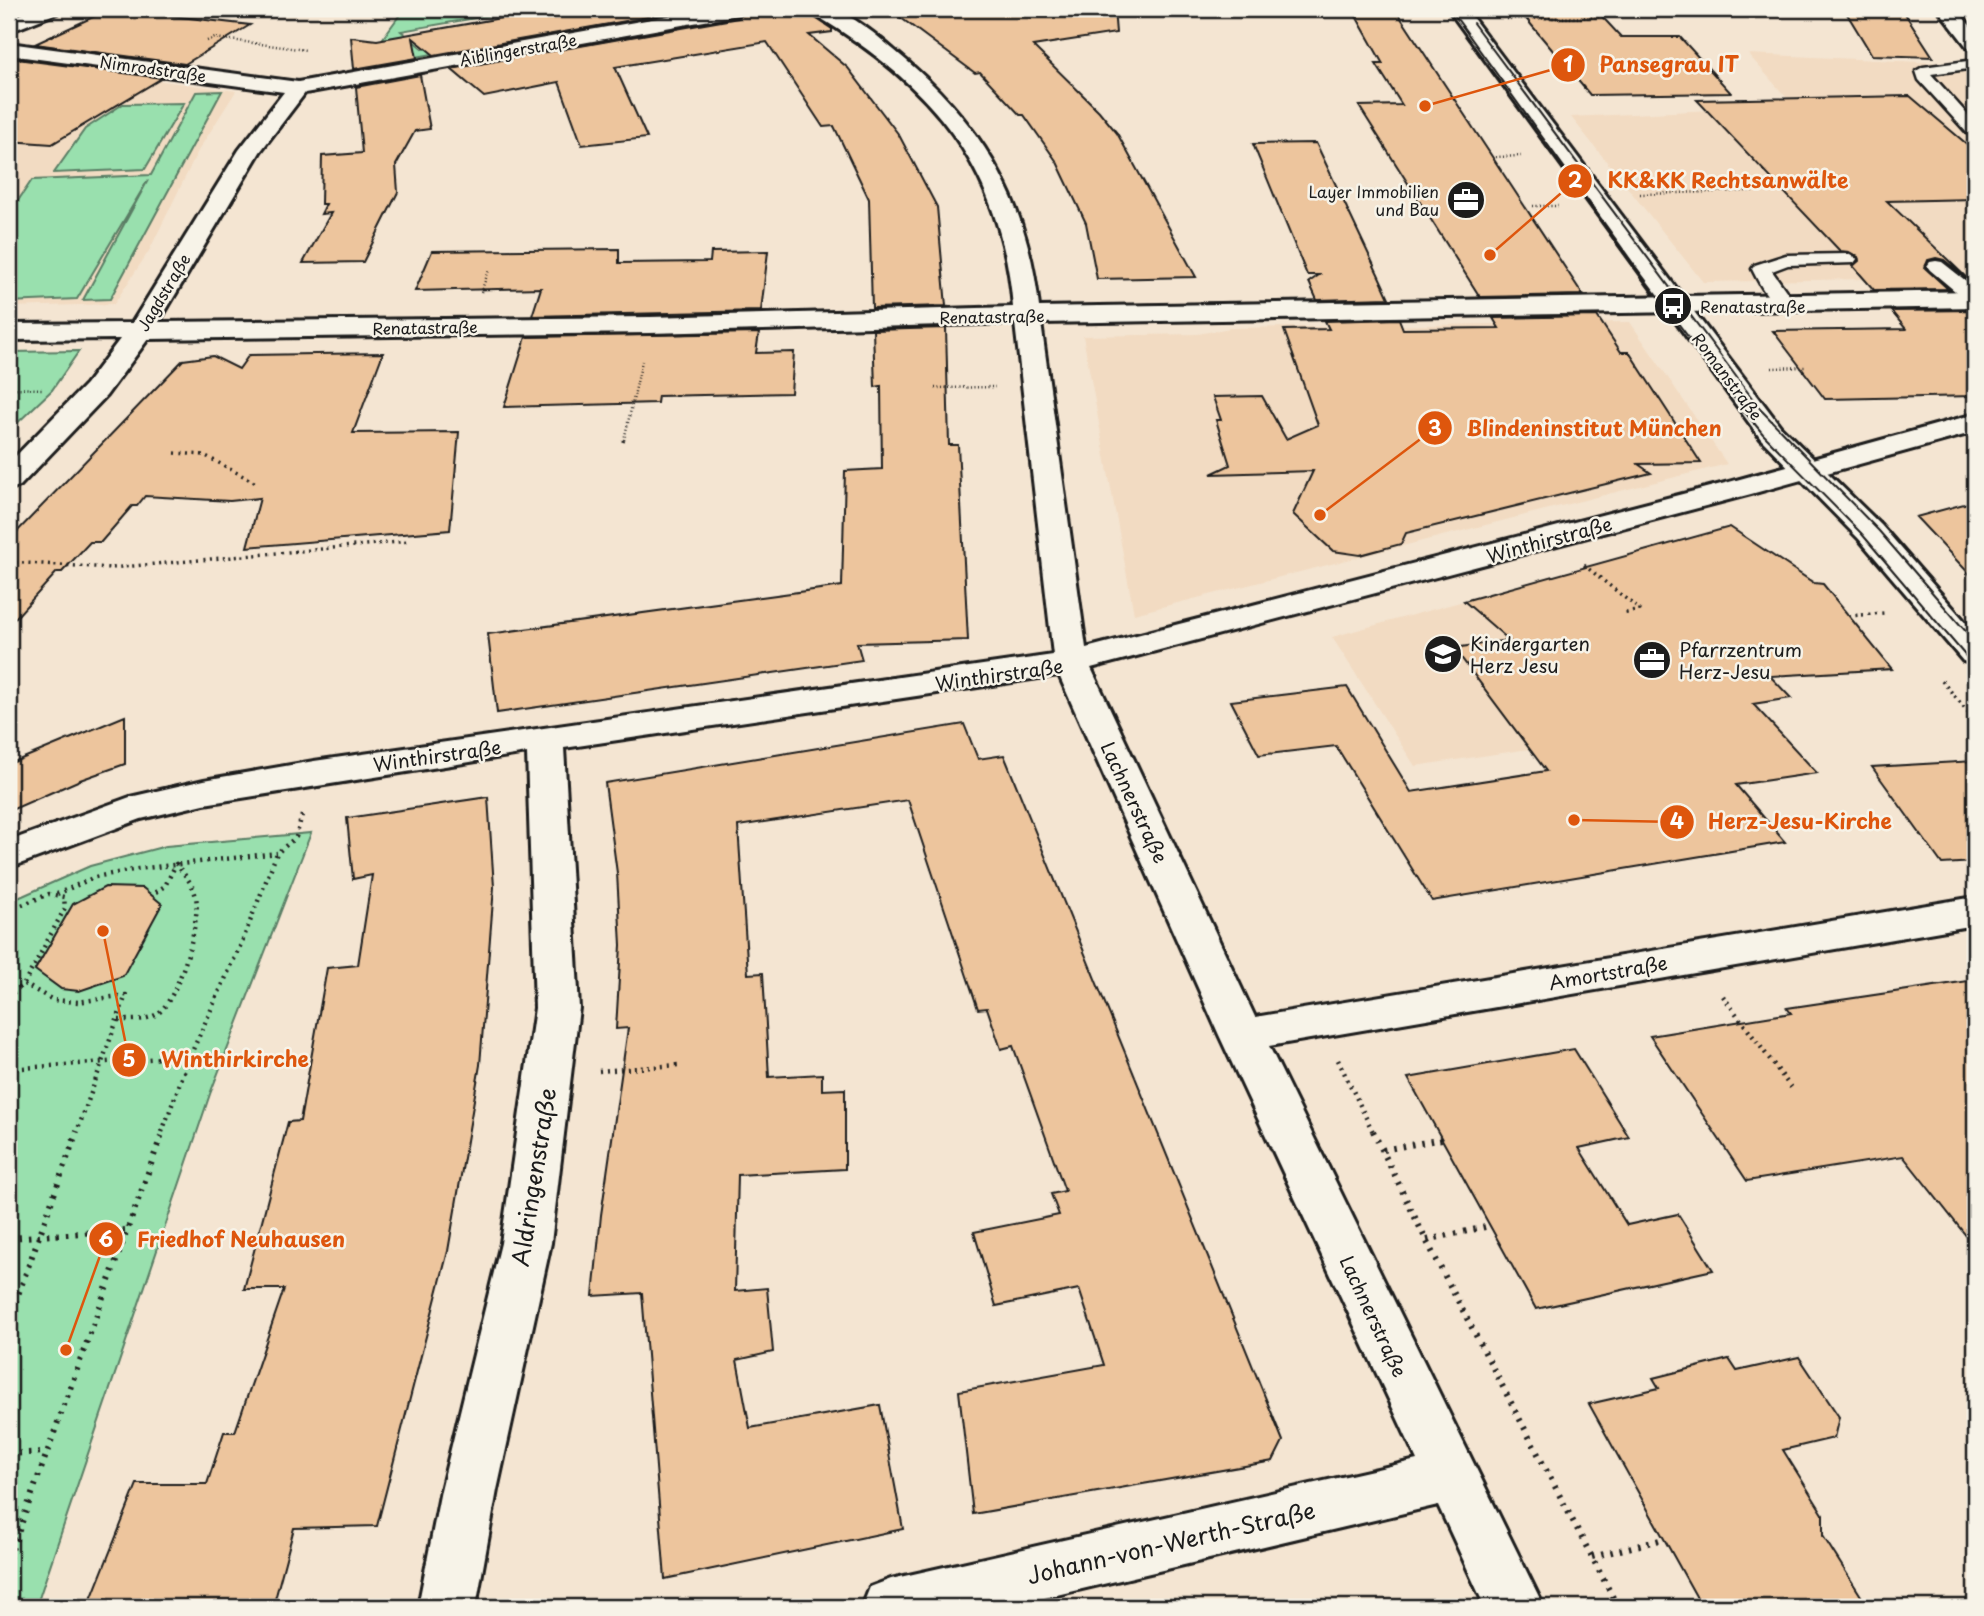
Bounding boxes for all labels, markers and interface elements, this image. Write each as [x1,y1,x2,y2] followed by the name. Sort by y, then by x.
[458,27,578,71] street label: Aiblingerstraße
[1550,44,1752,86] callout: Pansegrau IT
[1563,47,1573,79] text: 1
[1599,47,1740,79] text: Pansegrau IT
[98,49,208,87] street label: Nimrodstraße
[1557,160,1864,202] callout: KK&KK Rechtsanwälte
[1568,163,1583,195] text: 2
[1607,163,1849,195] text: KK&KK Rechtsanwälte
[1308,179,1439,221] place label: Layer Immobilien und Bau
[1445,179,1487,221] office icon: Layer Immobilien und Bau
[130,249,196,335] street label: Jagdstraße
[1652,285,1694,327] bus stop icon: Renatastraße
[1700,294,1805,318] place label: Renatastraße
[939,303,1045,329] street label: Renatastraße
[372,314,478,340] street label: Renatastraße
[1687,327,1769,425] street label: Romanstraße
[1417,407,1737,449] callout: Blindeninstitut München
[1428,411,1442,443] text: 3
[1466,411,1722,443] text: Blindeninstitut München
[1483,509,1615,569] street label: Winthirstraße
[1470,629,1590,679] place label: Kindergarten Herz Jesu
[1422,633,1464,675] school or university icon: Kindergarten Herz Jesu
[1679,635,1802,685] place label: Pfarrzentrum Herz-Jesu
[1631,639,1673,681] office icon: Pfarrzentrum Herz-Jesu
[933,651,1065,697] street label: Winthirstraße
[371,732,503,778] street label: Winthirstraße
[1095,737,1175,867] street label: Lachnerstraße
[1659,801,1906,843] callout: Herz-Jesu-Kirche
[1670,804,1684,836] text: 4
[1708,804,1892,836] text: Herz-Jesu-Kirche
[1546,948,1670,996] street label: Amortstraße
[112,1039,323,1081] callout: Winthirkirche
[122,1042,136,1074] text: 5
[161,1042,309,1074] text: Winthirkirche
[502,1085,564,1269] street label: Aldringenstraße
[88,1218,359,1260] callout: Friedhof Neuhausen
[99,1222,114,1254] text: 6
[137,1222,345,1254] text: Friedhof Neuhausen
[1334,1251,1414,1381] street label: Lachnerstraße
[1023,1492,1319,1592] street label: Johann-von-Werth-Straße

